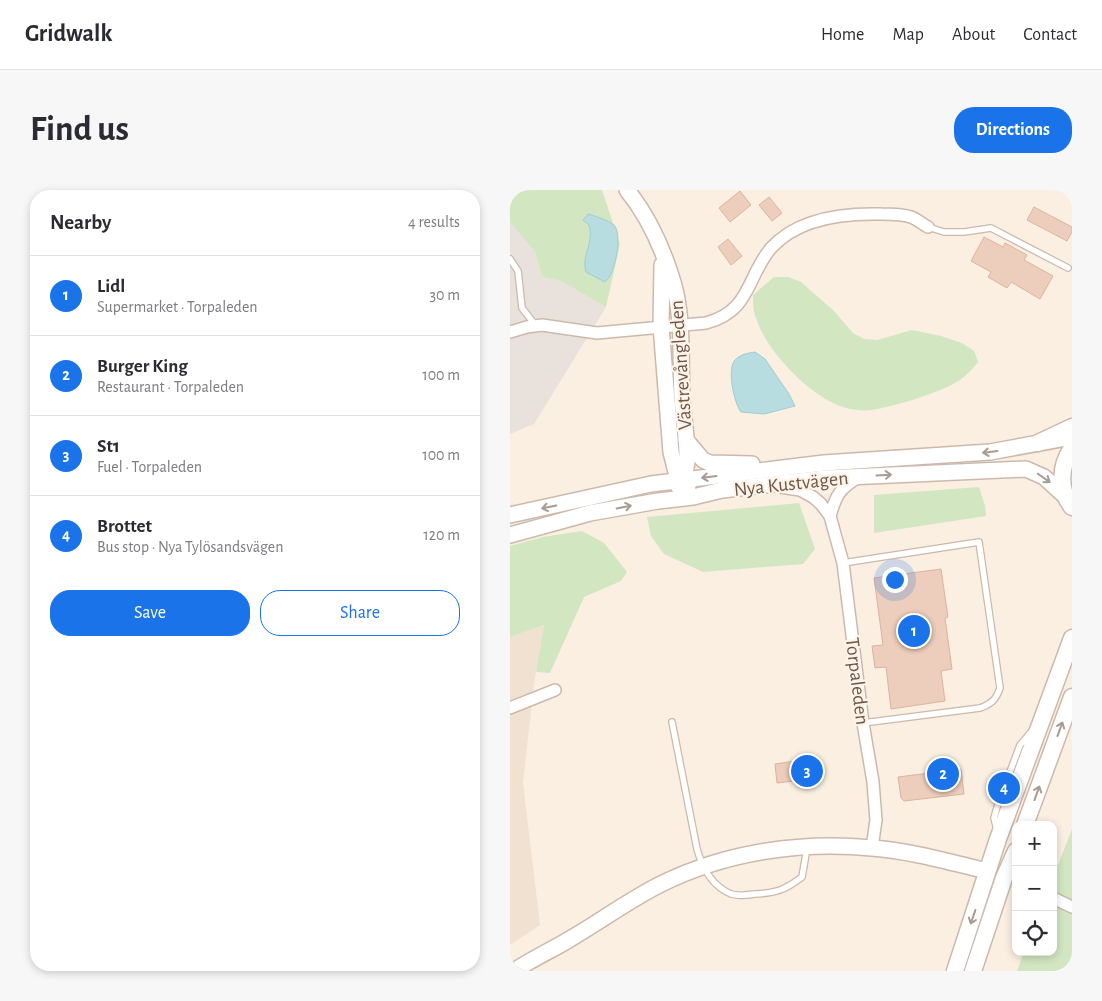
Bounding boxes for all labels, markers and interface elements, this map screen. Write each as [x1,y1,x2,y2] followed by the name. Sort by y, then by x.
[25,22,112,46] text: Gridwalk
[821,26,864,44] text: Home
[892,26,924,44] text: Map
[952,26,995,44] text: About
[1023,26,1077,44] text: Contact
[954,107,1072,153] button: Directions
[30,112,129,147] text: Find us
[50,212,111,233] text: Nearby
[408,214,460,230] text: 4 results
[97,277,125,296] text: Lidl
[63,287,69,303] text: 1
[430,287,460,303] text: 30 m
[97,299,258,315] text: Supermarket · Torpaleden
[666,299,696,431] street label: Västrevångleden
[97,357,188,376] text: Burger King
[62,367,70,383] text: 2
[422,367,460,383] text: 100 m
[97,379,244,395] text: Restaurant · Torpaleden
[97,437,120,456] text: St1
[63,447,69,463] text: 3
[422,447,460,463] text: 100 m
[982,447,998,457] one-way arrow
[97,459,202,475] text: Fuel · Torpaleden
[733,468,849,500] street label: Nya Kustvägen
[876,470,892,479] one-way arrow
[701,472,717,482] one-way arrow
[1037,473,1051,483] one-way arrow
[616,502,632,511] one-way arrow
[542,503,558,512] one-way arrow
[97,517,152,536] text: Brottet
[62,527,70,543] text: 4
[423,527,460,543] text: 120 m
[97,539,283,555] text: Bus stop · Nya Tylösandsvägen
[882,567,908,593] your location
[50,590,250,636] button: Save
[260,590,460,636] button: Share
[898,612,930,650] pin: 1
[842,636,872,726] street label: Torpaleden
[1056,722,1065,737] one-way arrow
[791,752,823,790] pin: 3
[927,755,959,793] pin: 2
[988,769,1020,807] pin: 4
[1033,786,1042,801] one-way arrow
[1012,821,1057,956] map controls
[1012,821,1057,866] button: +
[1012,866,1057,911] button: −
[968,909,977,924] one-way arrow
[1012,911,1057,956] button: locate

